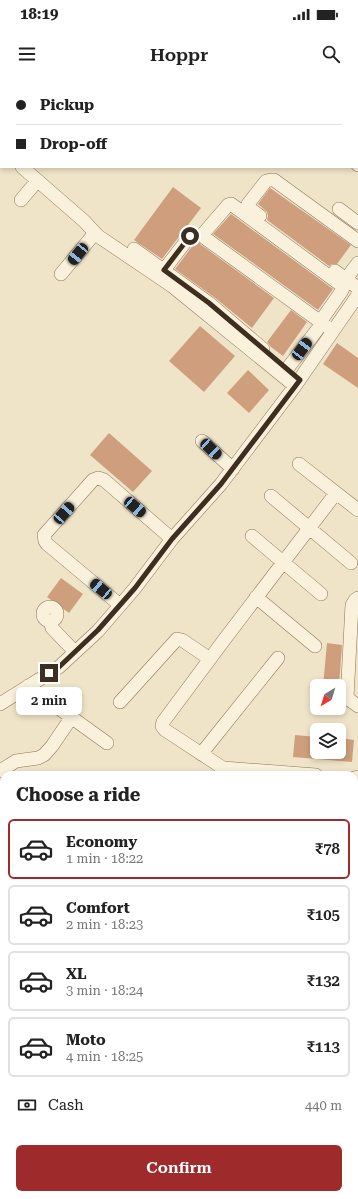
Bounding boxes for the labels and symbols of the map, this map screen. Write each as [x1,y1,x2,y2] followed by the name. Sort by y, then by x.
[181,227,199,245] route start
[66,241,90,267] car
[290,336,314,362] car
[198,436,224,462] car
[122,495,148,519] car
[52,500,76,526] car
[88,577,114,601] car
[40,664,58,682] route end
[310,679,346,715] north arrow
[16,687,82,715] callout: 2 min

